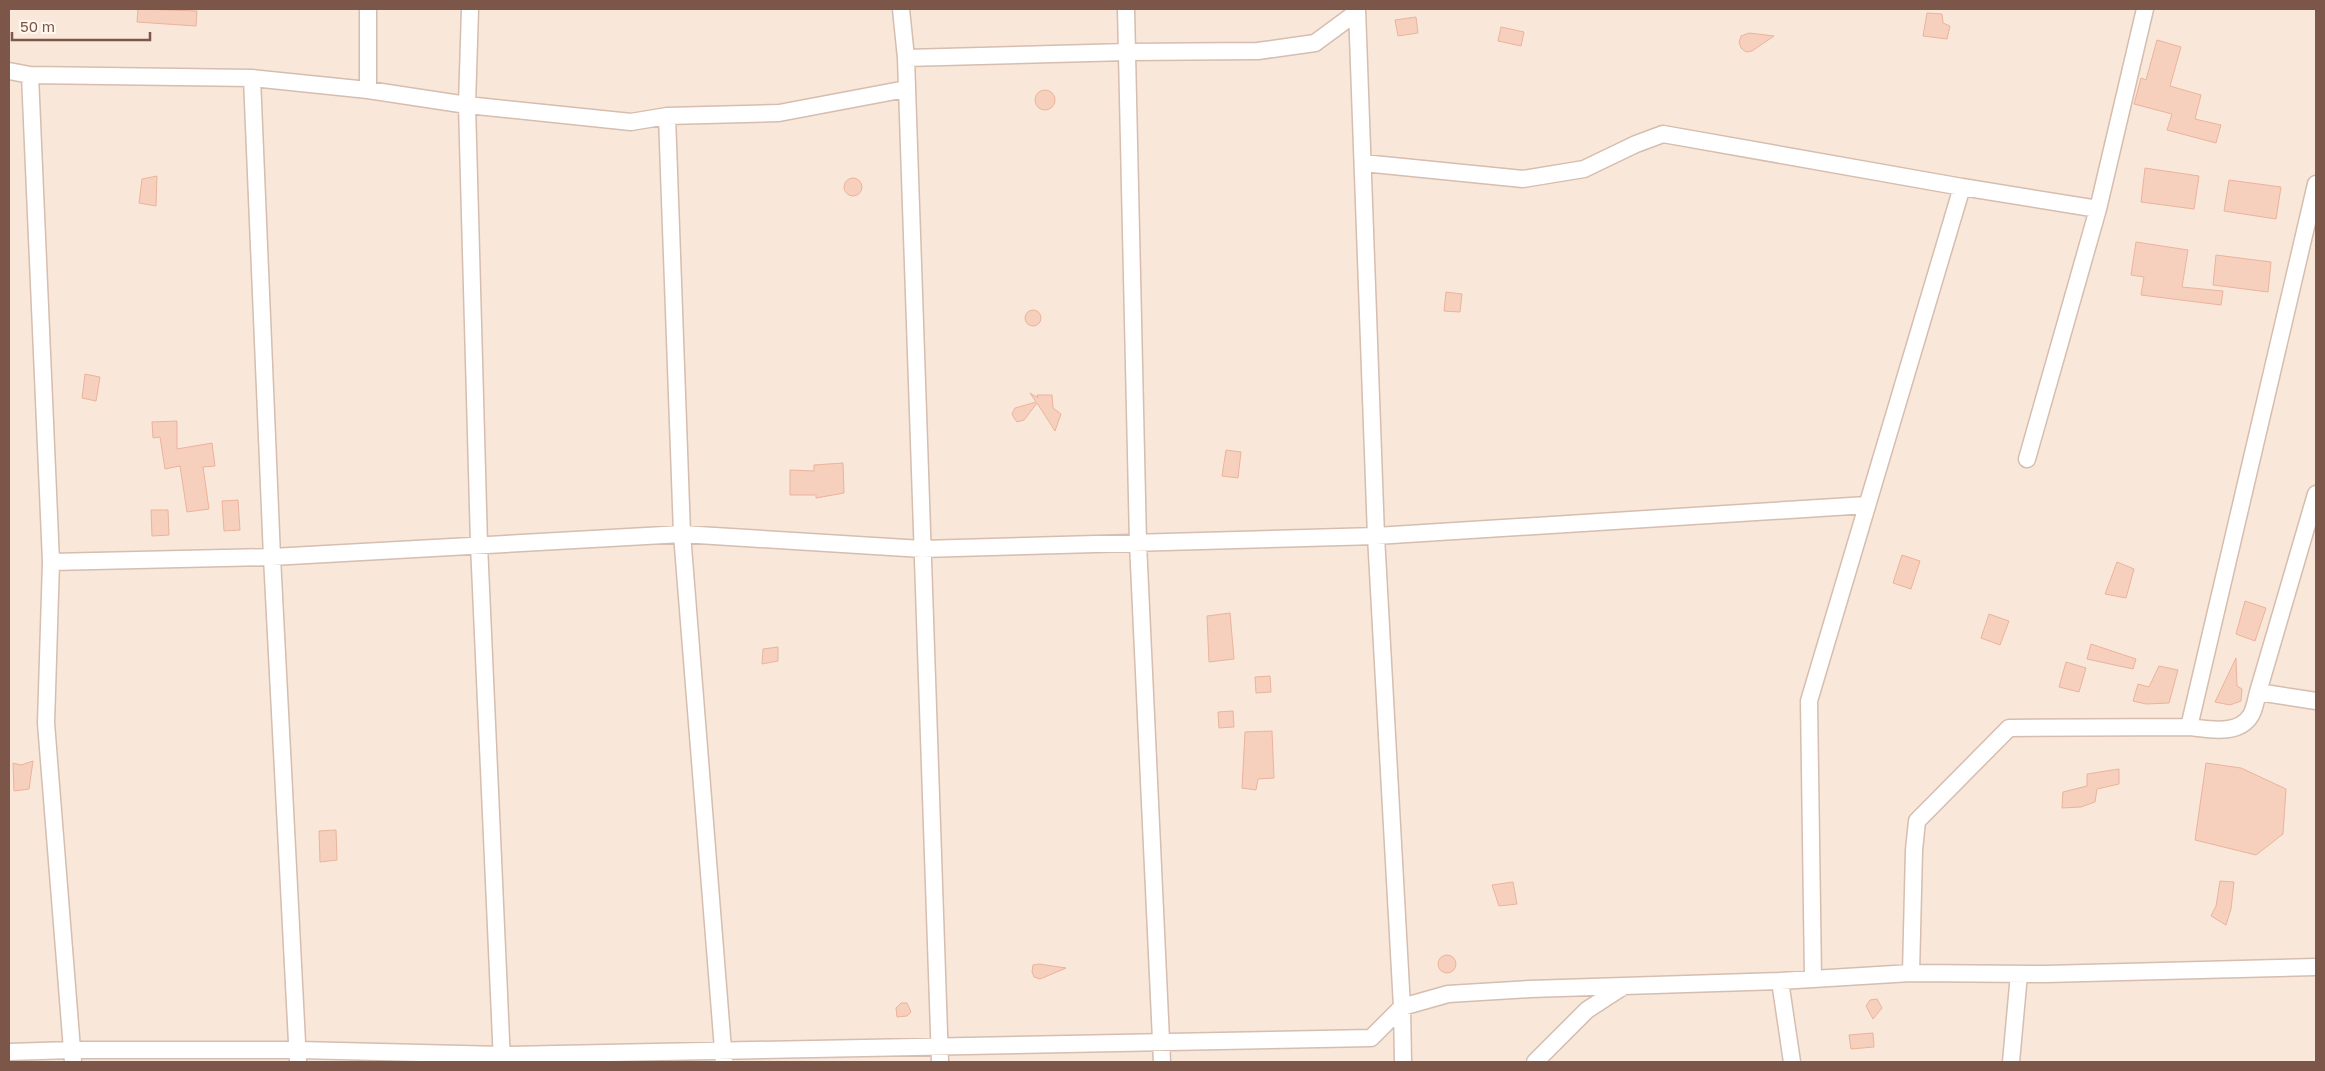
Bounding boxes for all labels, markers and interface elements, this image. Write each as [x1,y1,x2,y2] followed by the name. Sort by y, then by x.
[12,10,150,42] scale bar
[20,17,55,35] text: 50 m

